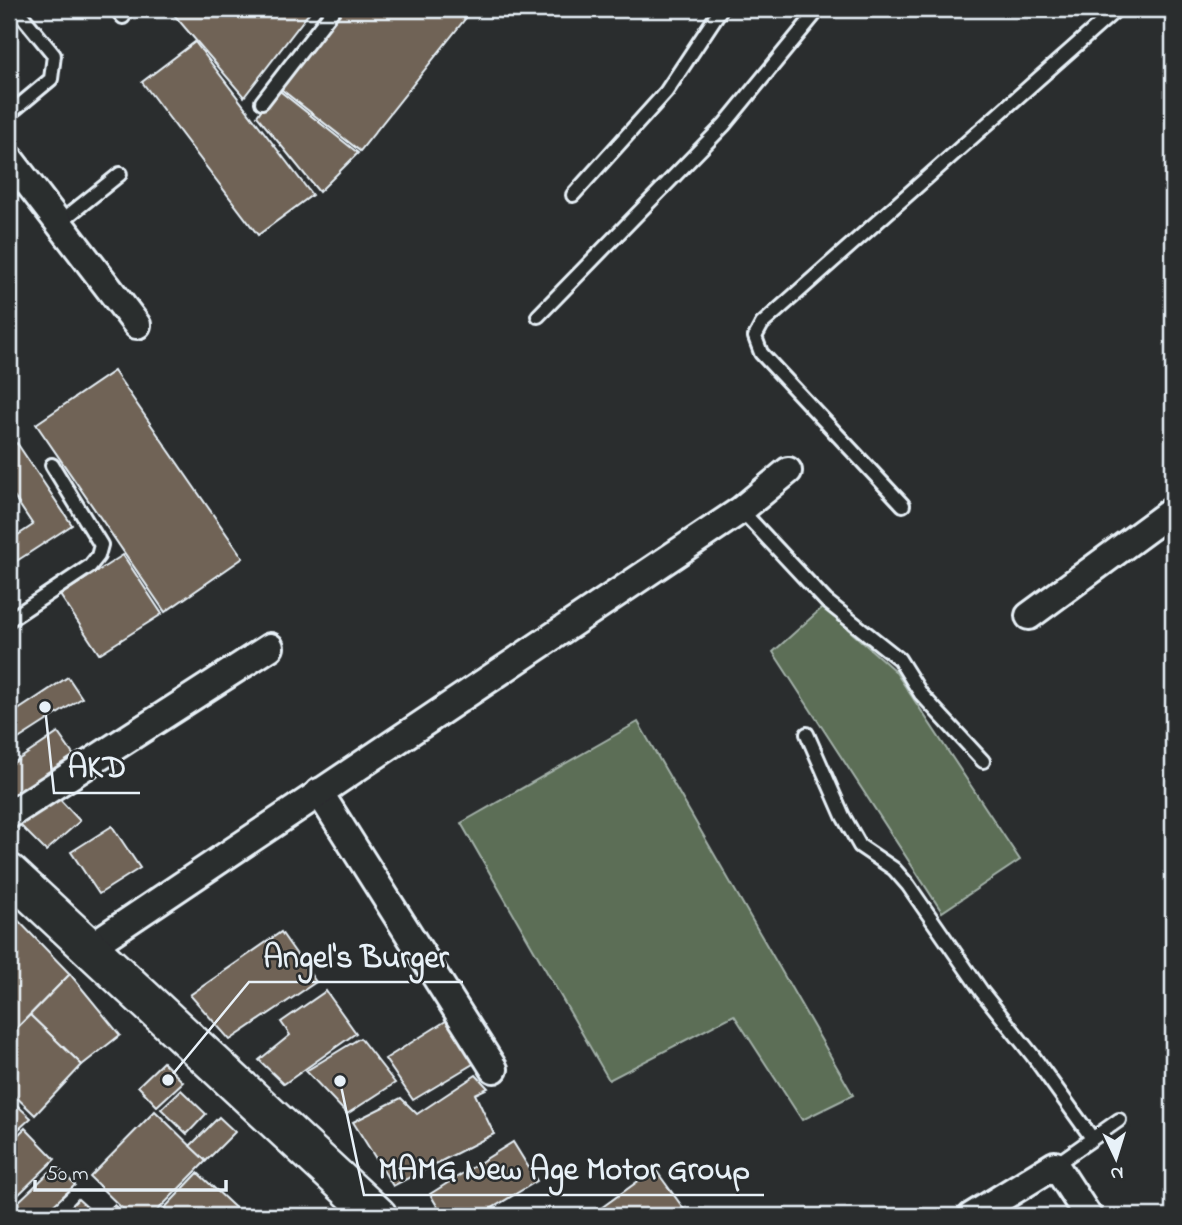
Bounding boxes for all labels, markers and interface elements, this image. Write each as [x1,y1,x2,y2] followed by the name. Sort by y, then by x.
[54,740,140,793] callout: AKD
[68,746,126,793] text: AKD
[249,929,463,982] callout: Angel's Burger
[263,936,450,984] text: Angel's Burger
[1080,1124,1150,1194] north arrow
[364,1142,764,1195] callout: MAMG New Age Motor Group
[35,1148,226,1192] scale bar
[378,1148,750,1196] text: MAMG New Age Motor Group
[1109,1159,1124,1186] text: N
[46,1160,89,1190] text: 50 m

